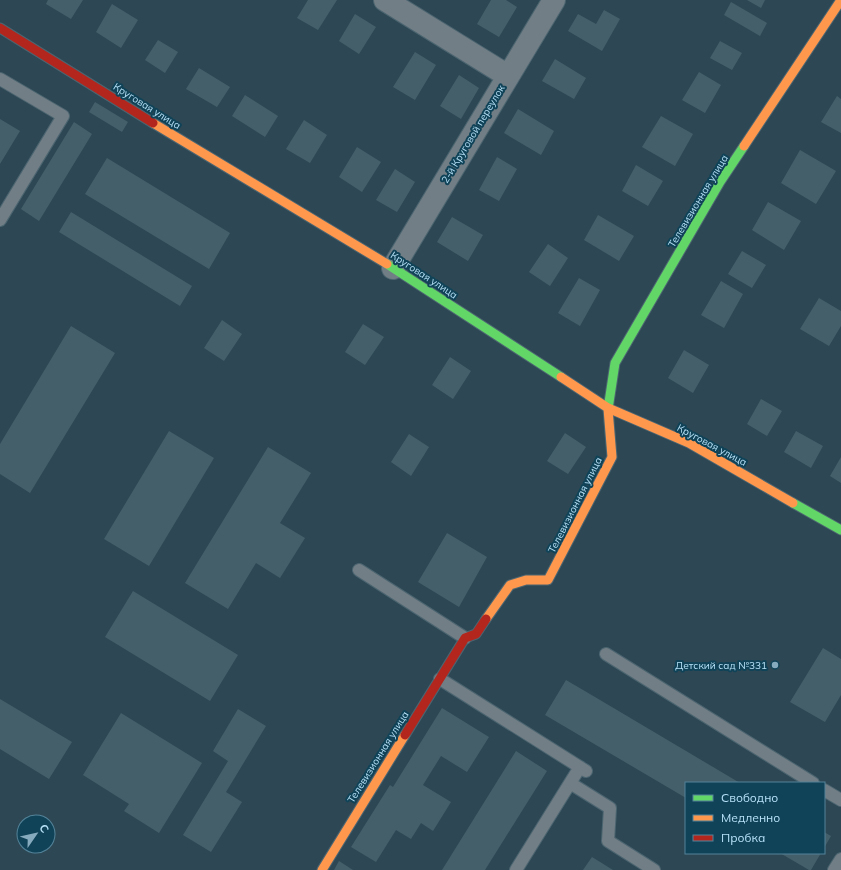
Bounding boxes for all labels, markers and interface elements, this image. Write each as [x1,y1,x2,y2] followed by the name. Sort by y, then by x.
[111,80,183,132] street label: Круговая улица
[439,82,508,185] street label: 2-й Круговой переулок
[665,152,731,250] street label: Телевизионная улица
[388,249,460,301] street label: Круговая улица
[675,421,749,469] street label: Круговая улица
[545,455,605,555] street label: Телевизионная улица
[675,659,767,672] place label: Детский сад №331
[770,660,780,670] marker: Детский сад №331
[344,709,412,805] street label: Телевизионная улица
[685,782,825,854] legend
[721,790,778,805] text: Свободно
[721,810,780,825] text: Медленно
[16,814,56,854] north arrow
[36,821,52,836] text: С
[721,830,765,845] text: Пробка

